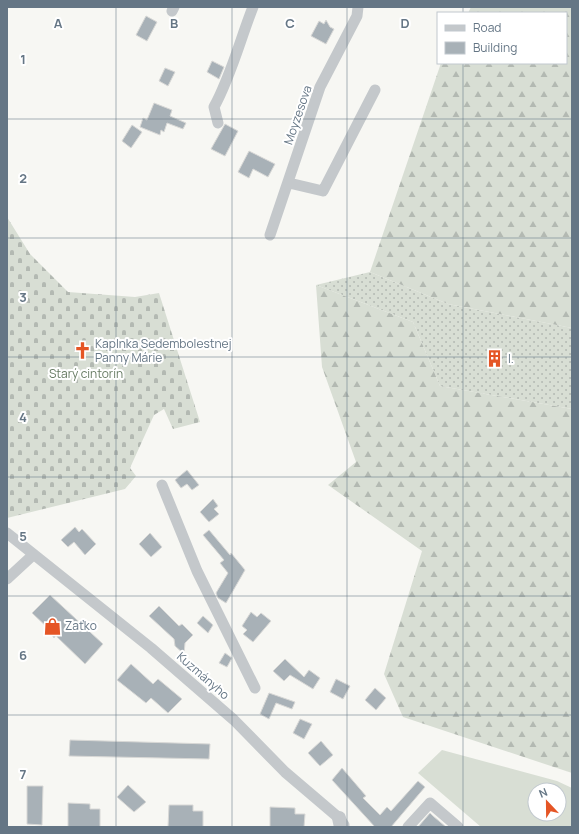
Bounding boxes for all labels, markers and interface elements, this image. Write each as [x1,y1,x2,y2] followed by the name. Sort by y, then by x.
[437,12,567,64] legend
[54,14,63,32] text: A
[170,14,178,32] text: B
[285,14,295,32] text: C
[400,14,410,32] text: D
[473,19,501,36] text: Road
[473,39,517,56] text: Building
[20,50,26,68] text: 1
[279,83,316,147] street label: Moyzesova
[19,169,27,187] text: 2
[19,288,27,306] text: 3
[95,335,232,366] place label: Kaplnka Sedembolestnej Panny Márie
[72,341,92,361] church icon: Kaplnka Sedembolestnej Panny Márie
[485,349,505,369] building icon: I.
[508,350,514,367] place label: I.
[49,365,123,382] park label: Starý cintorín
[19,408,27,426] text: 4
[19,527,27,545] text: 5
[42,616,62,636] shop icon: Zaťko
[65,617,97,634] place label: Zaťko
[19,646,27,664] text: 6
[173,648,233,703] street label: Kuzmányho
[20,765,27,783] text: 7
[527,782,567,822] north arrow
[537,784,550,801] text: N

